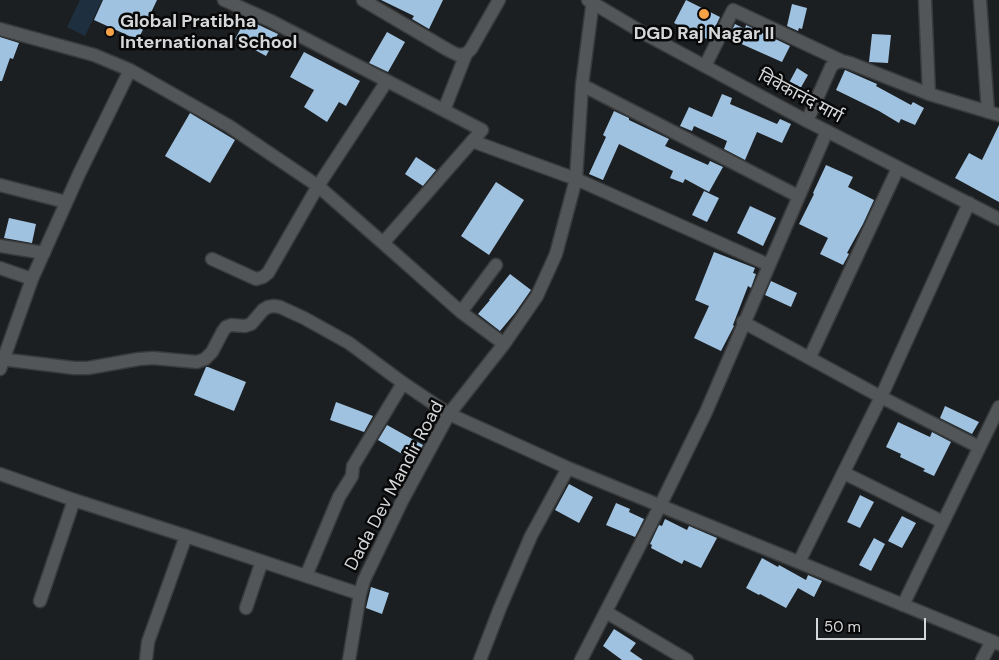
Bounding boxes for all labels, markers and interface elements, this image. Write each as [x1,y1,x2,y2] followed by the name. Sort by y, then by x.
[697,7,711,21] marker: DGD Raj Nagar II
[120,11,297,54] place label: Global Pratibha International School
[634,23,774,45] place label: DGD Raj Nagar II
[104,26,116,38] marker: Global Pratibha International School
[754,66,846,128] street label: विवेकानंद मार्ग
[341,398,449,574] street label: Dada Dev Mandir Road
[819,608,929,640] scale bar
[824,617,861,637] text: 50 m

